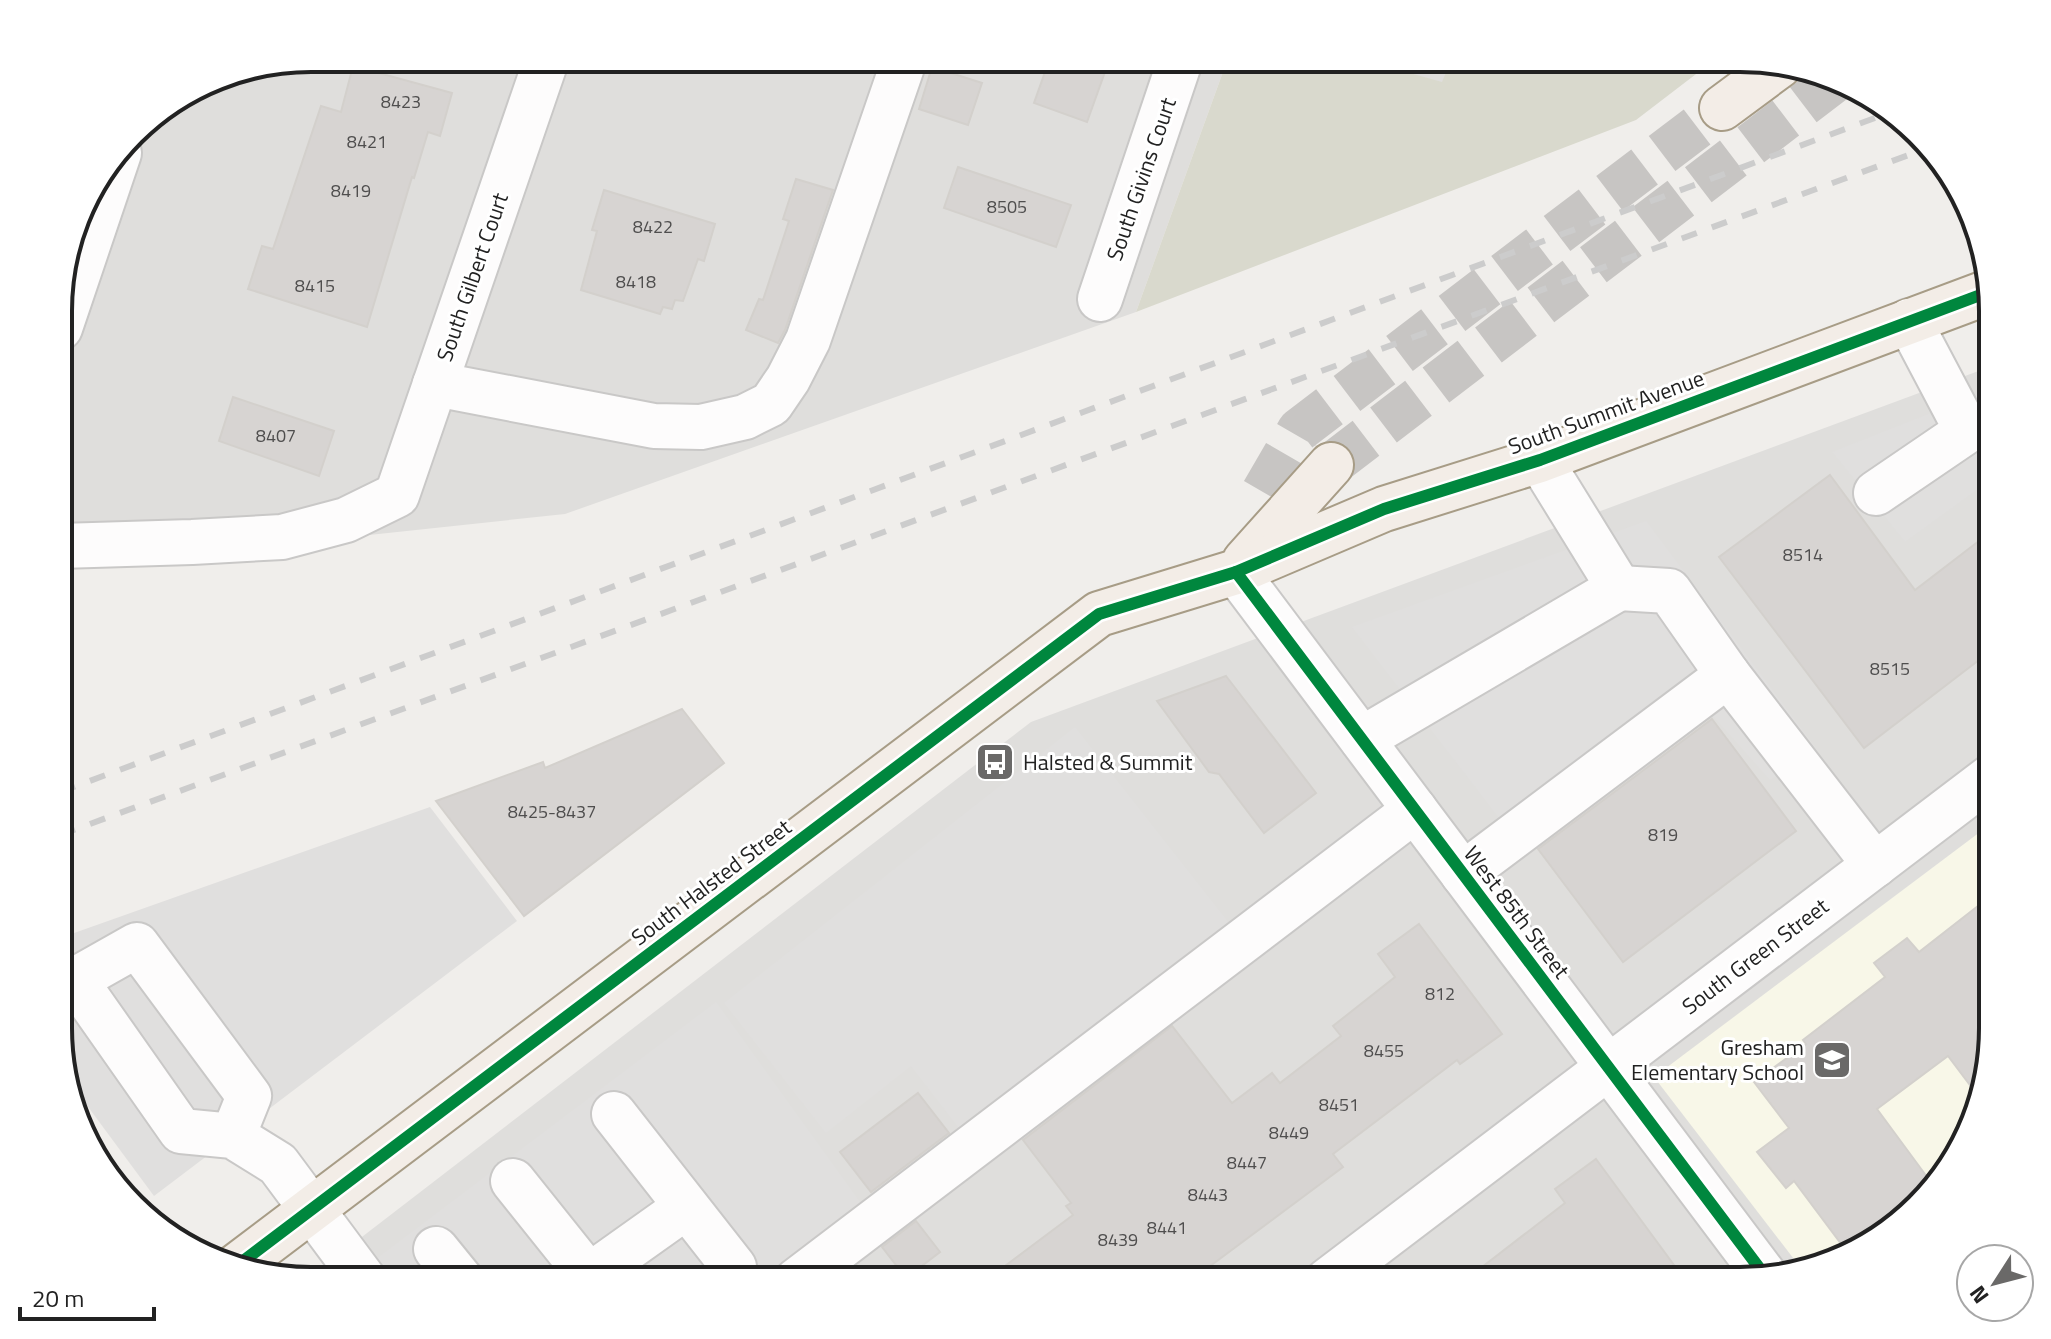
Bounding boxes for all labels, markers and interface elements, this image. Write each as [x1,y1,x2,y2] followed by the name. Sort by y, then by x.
[381,88,421,115] house number: 8423
[1097,93,1185,265] street label: South Givins Court
[347,128,387,155] house number: 8421
[331,177,371,204] house number: 8419
[427,188,517,366] street label: South Gilbert Court
[987,193,1027,220] house number: 8505
[633,213,673,240] house number: 8422
[616,268,656,295] house number: 8418
[295,272,335,299] house number: 8415
[1503,361,1709,463] street label: South Summit Avenue
[256,422,296,449] house number: 8407
[1783,541,1823,568] house number: 8514
[1870,655,1910,682] house number: 8515
[974,741,1016,783] bus stop icon: Halsted & Summit
[1023,745,1193,779] place label: Halsted & Summit
[508,798,596,825] house number: 8425-8437
[624,810,798,954] street label: South Halsted Street
[1648,821,1678,848] house number: 819
[1456,838,1578,986] street label: West 85th Street
[1674,889,1836,1023] street label: South Green Street
[1425,980,1455,1007] house number: 812
[1631,1030,1804,1089] place label: Gresham Elementary School
[1364,1037,1404,1064] house number: 8455
[1811,1039,1853,1081] school or university icon: Gresham Elementary School
[1319,1091,1359,1118] house number: 8451
[1269,1119,1309,1146] house number: 8449
[1227,1149,1267,1176] house number: 8447
[1188,1181,1228,1208] house number: 8443
[1147,1214,1187,1241] house number: 8441
[1098,1226,1138,1253] house number: 8439
[1955,1243,2035,1323] north arrow
[20,1271,154,1321] scale bar
[1961,1279,1997,1311] text: N
[32,1280,84,1316] text: 20 m

